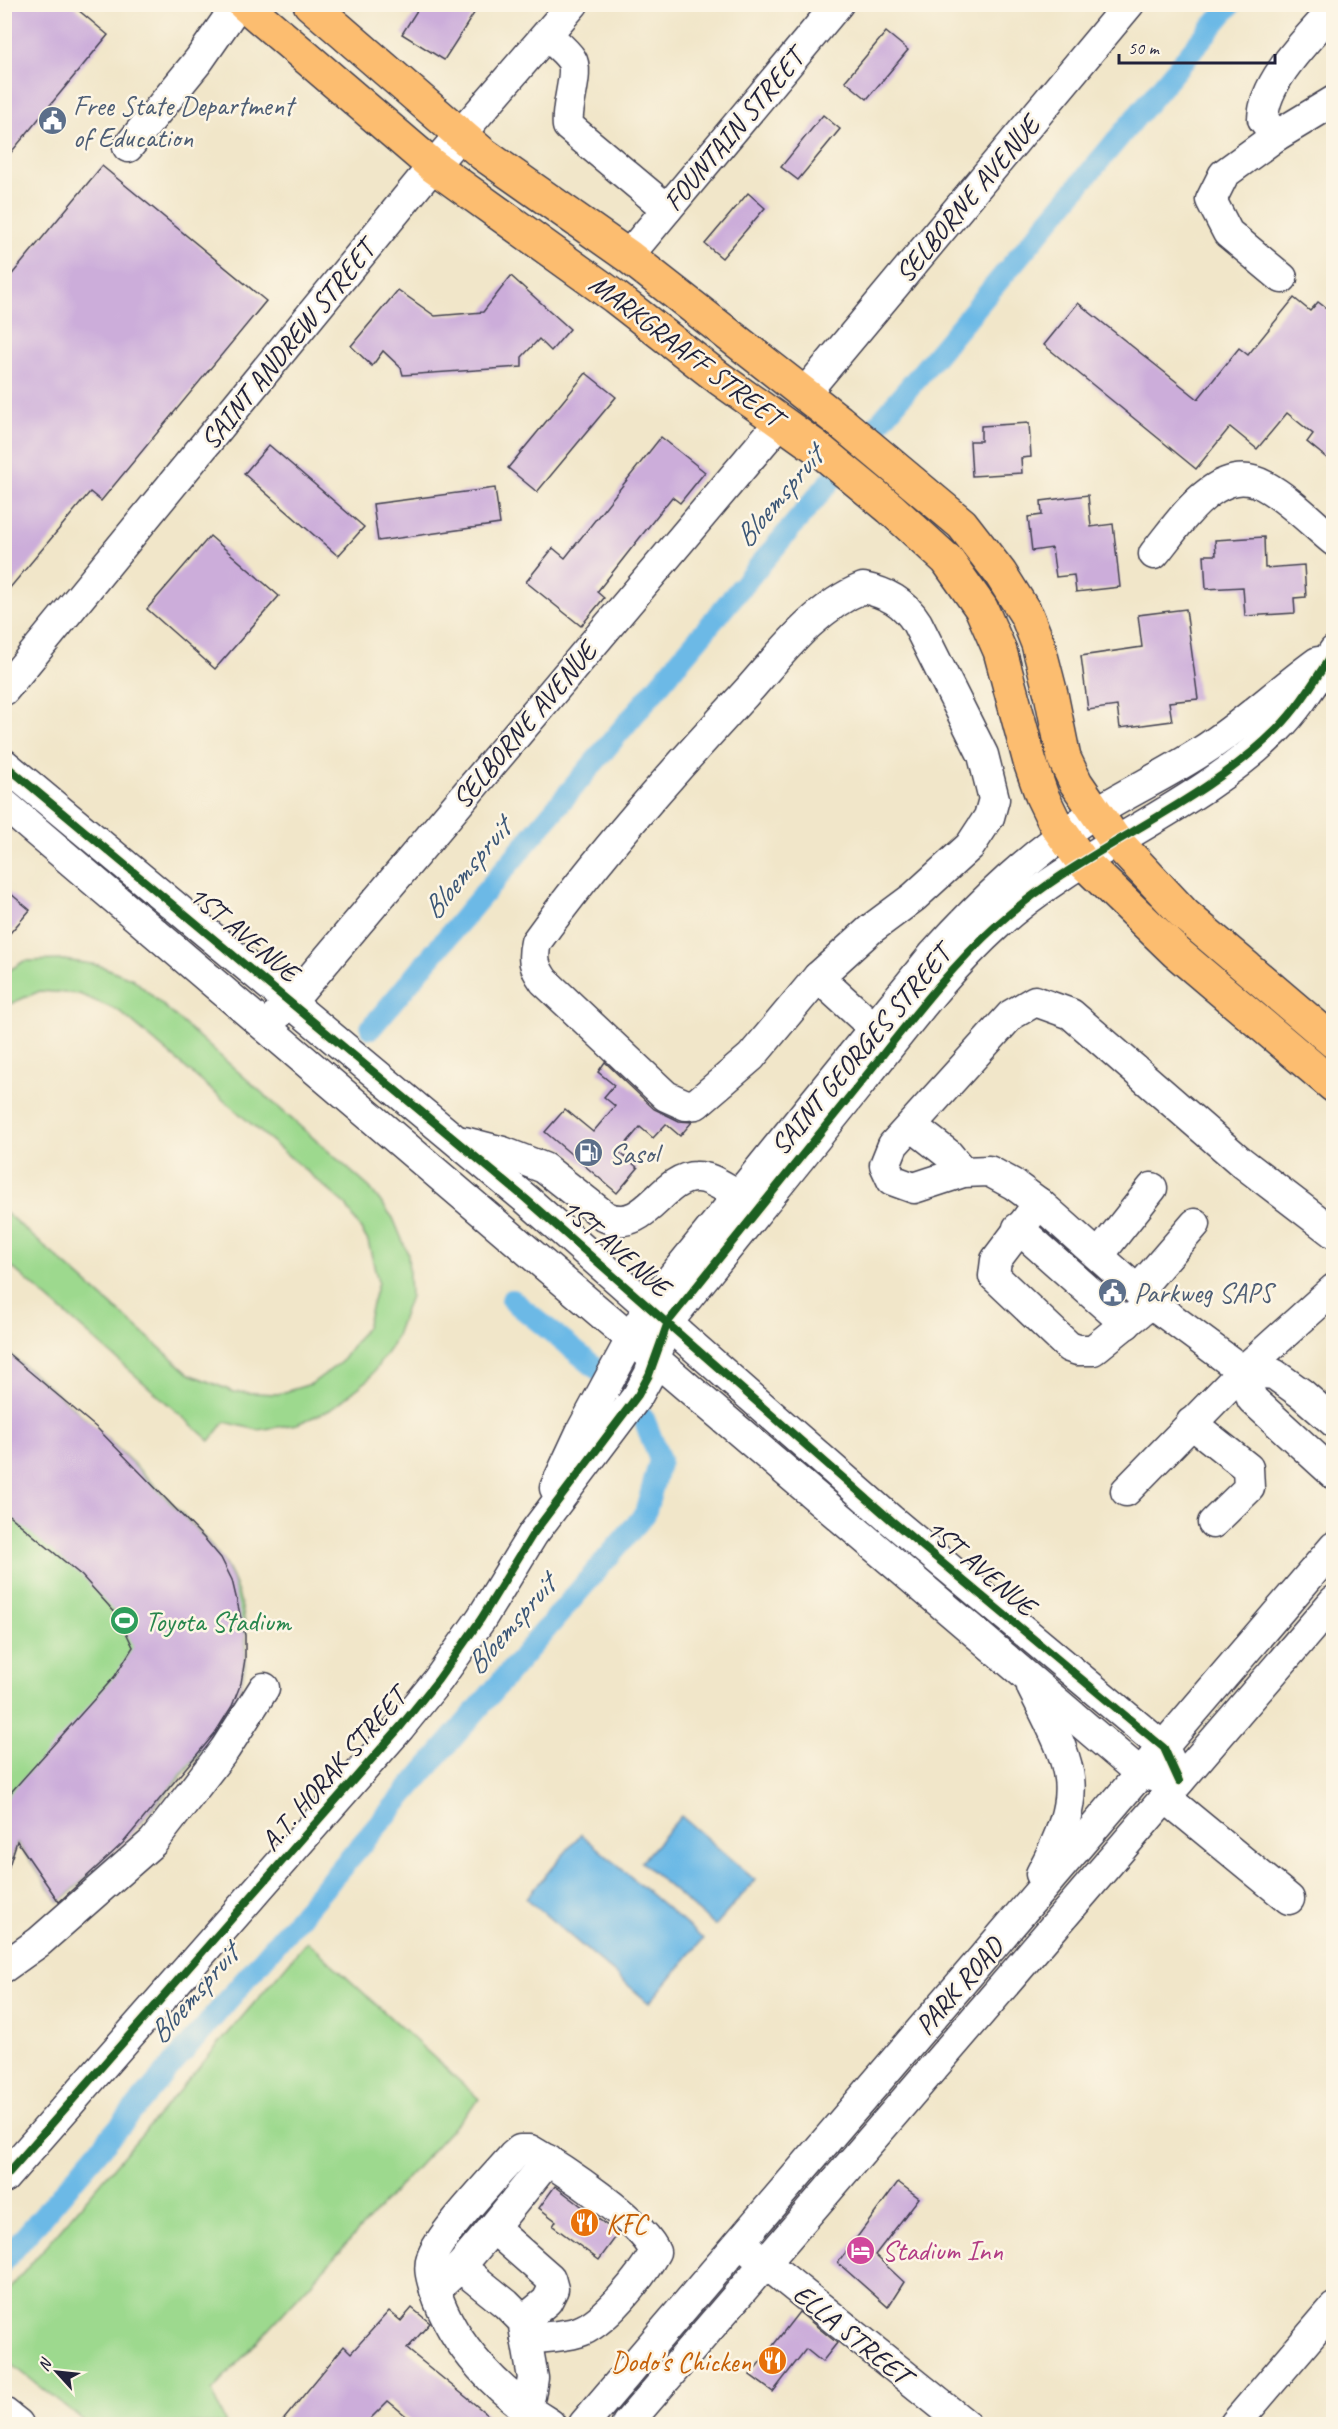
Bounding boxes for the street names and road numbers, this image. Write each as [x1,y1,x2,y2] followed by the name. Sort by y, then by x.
[655,37,815,218] street label: FOUNTAIN STREET
[887,106,1049,289] street label: SELBORNE AVENUE
[192,228,386,456] street label: SAINT ANDREW STREET
[583,266,795,438] street label: MARKGRAAFF STREET
[444,632,606,815] street label: SELBORNE AVENUE
[182,877,309,991] street label: 1ST AVENUE
[762,933,962,1162] street label: SAINT GEORGES STREET
[554,1190,680,1306] street label: 1ST AVENUE
[919,1511,1046,1625] street label: 1ST AVENUE
[253,1676,417,1858] street label: A.T. HORAK STREET
[907,1929,1012,2042] street label: PARK ROAD
[786,2276,923,2397] street label: ELLA STREET

